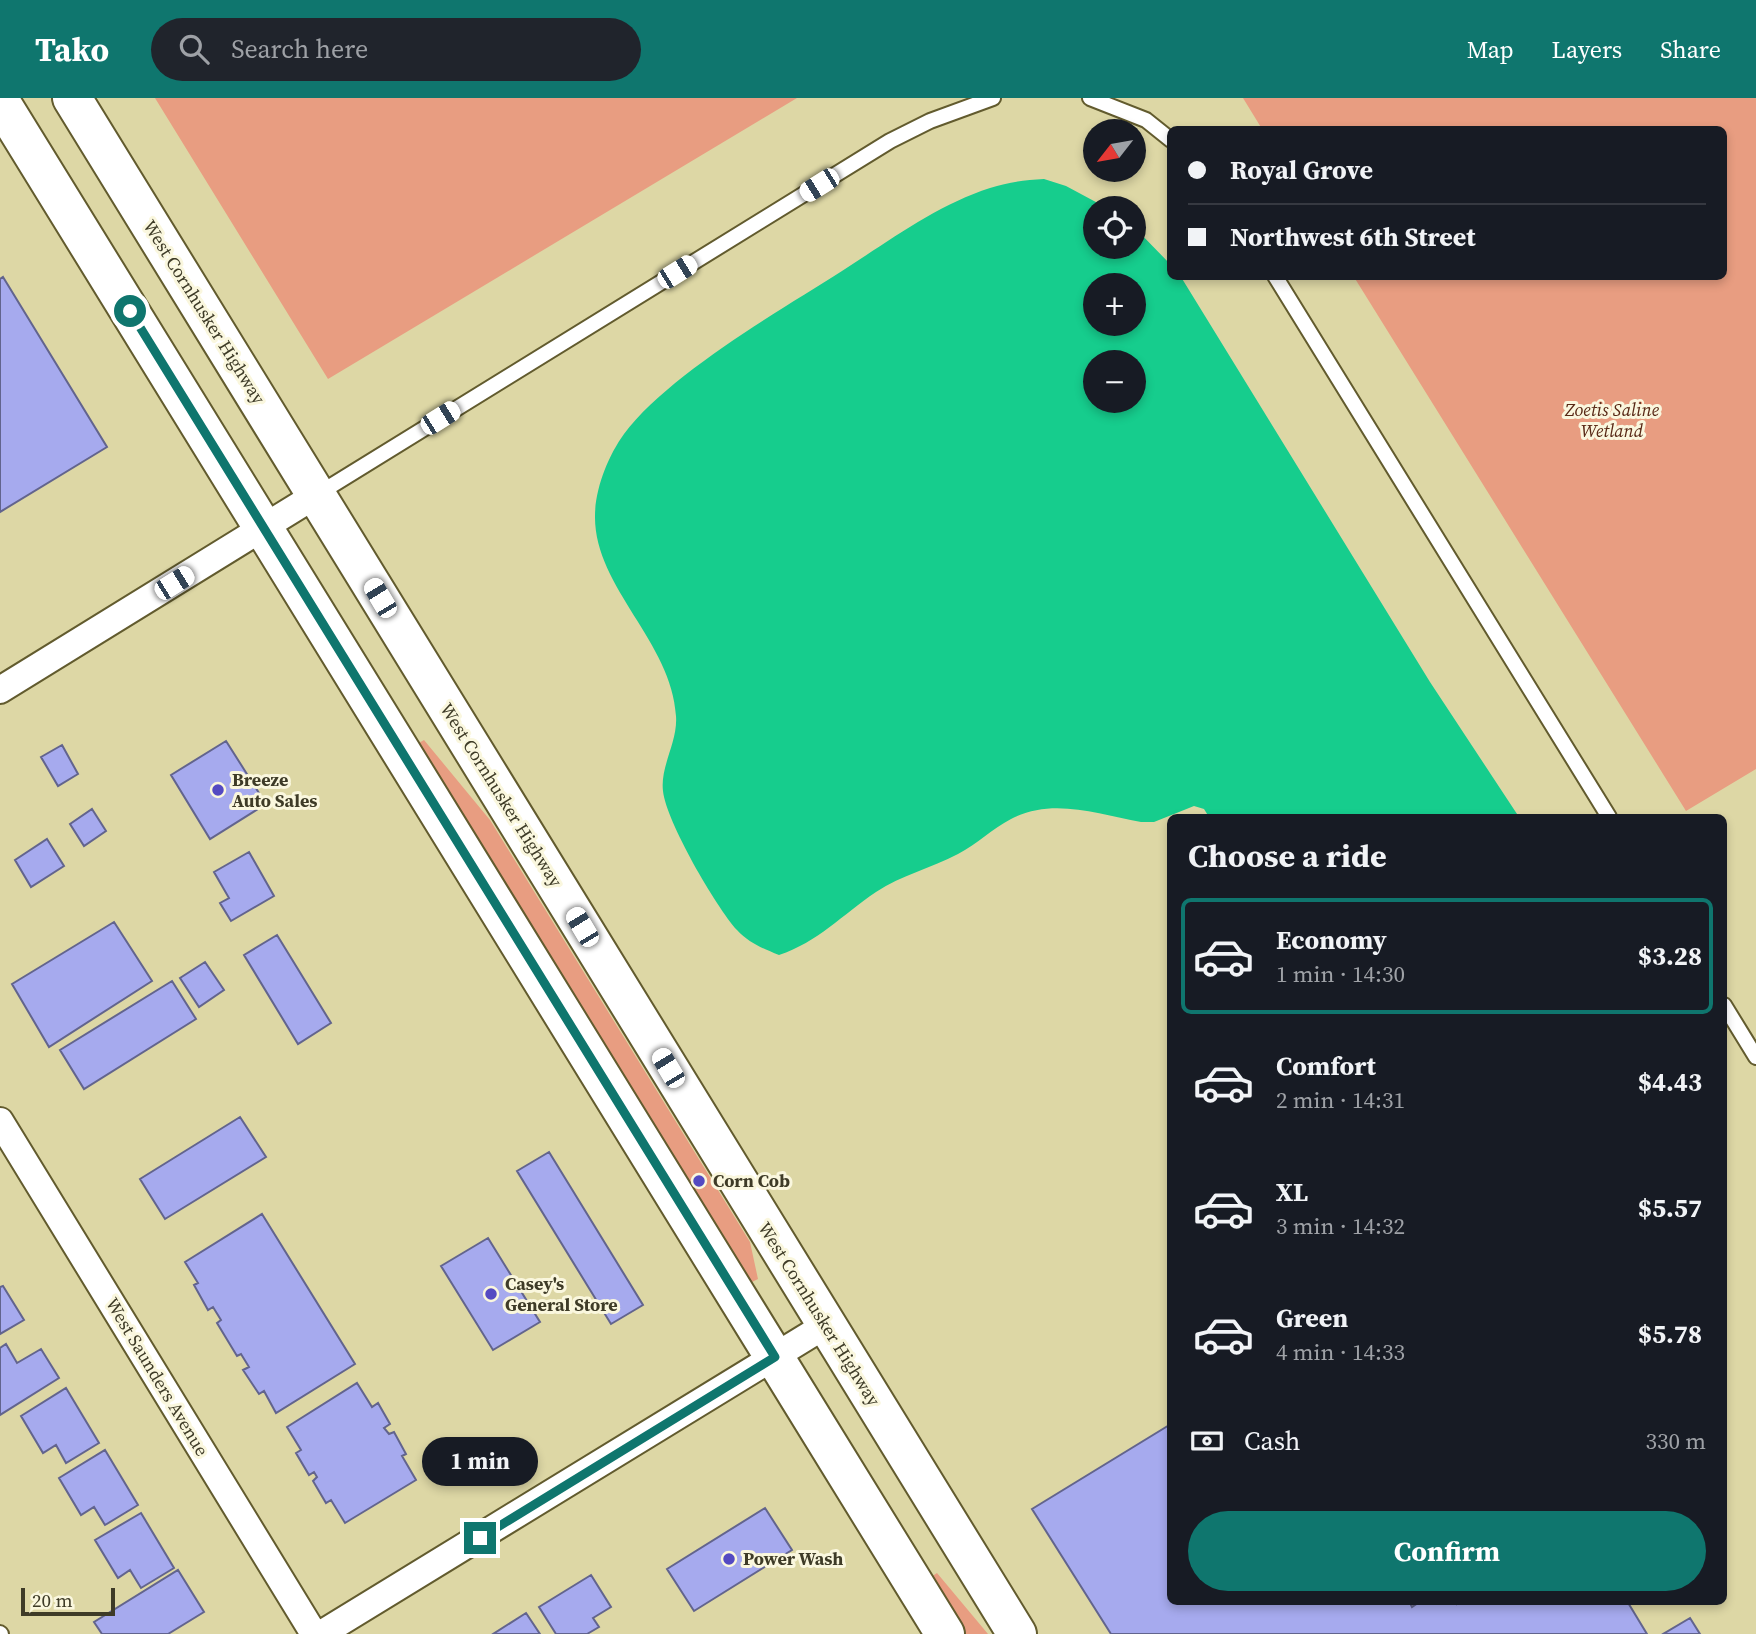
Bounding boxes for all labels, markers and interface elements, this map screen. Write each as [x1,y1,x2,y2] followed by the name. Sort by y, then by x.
[151,18,641,81] search box
[35,27,109,72] text: Tako
[175,30,213,68] icon: search
[231,31,368,67] text: Search here
[1467,33,1514,66] text: Map
[1552,33,1622,66] text: Layers
[1660,33,1721,66] text: Share
[1083,119,1146,182] north arrow
[1083,119,1146,413] map controls
[1230,152,1373,188] text: Royal Grove
[796,165,843,205] car
[1083,196,1146,259] button: locate
[137,215,272,409] street label: West Cornhusker Highway
[1230,219,1476,255] text: Northwest 6th Street
[654,252,701,292] car
[1083,273,1146,336] button: +
[114,295,146,327] route start
[1083,350,1146,413] button: −
[1564,397,1660,443] park label: Zoetis Saline Wetland
[417,398,464,438] car
[151,563,198,603] car
[361,575,400,621] car
[434,698,569,892] street label: West Cornhusker Highway
[232,767,318,813] place label: Breeze Auto Sales
[210,782,226,798] marker: Breeze Auto Sales
[1188,834,1387,878] text: Choose a ride
[563,904,602,950] car
[1276,922,1387,958] text: Economy
[1192,925,1255,988] icon: car
[1638,938,1702,974] text: $3.28
[1276,958,1405,990] text: 1 min · 14:30
[649,1045,688,1091] car
[1276,1048,1376,1084] text: Comfort
[1192,1051,1255,1114] icon: car
[1638,1064,1702,1100] text: $4.43
[1276,1084,1405,1116] text: 2 min · 14:31
[713,1168,790,1193] place label: Corn Cob
[691,1173,707,1189] marker: Corn Cob
[1276,1174,1308,1210] text: XL
[1192,1177,1255,1240] icon: car
[1638,1190,1702,1226] text: $5.57
[1276,1210,1405,1242] text: 3 min · 14:32
[752,1217,887,1411] street label: West Cornhusker Highway
[505,1271,618,1317] place label: Casey's General Store
[483,1286,499,1302] marker: Casey's General Store
[100,1293,215,1461] street label: West Saunders Avenue
[1276,1300,1348,1336] text: Green
[1192,1303,1255,1366] icon: car
[1638,1316,1702,1352] text: $5.78
[1276,1336,1405,1368] text: 4 min · 14:33
[1188,1422,1226,1460] icon: cash
[1244,1423,1300,1459] text: Cash
[1645,1425,1706,1457] text: 330 m
[422,1436,538,1486] callout: 1 min
[450,1445,510,1477] text: 1 min
[1188,1511,1706,1591] button: Confirm
[464,1522,496,1554] route end
[743,1546,843,1571] place label: Power Wash
[721,1551,737,1567] marker: Power Wash
[21,1585,116,1617] scale bar
[32,1587,73,1613] text: 20 m

